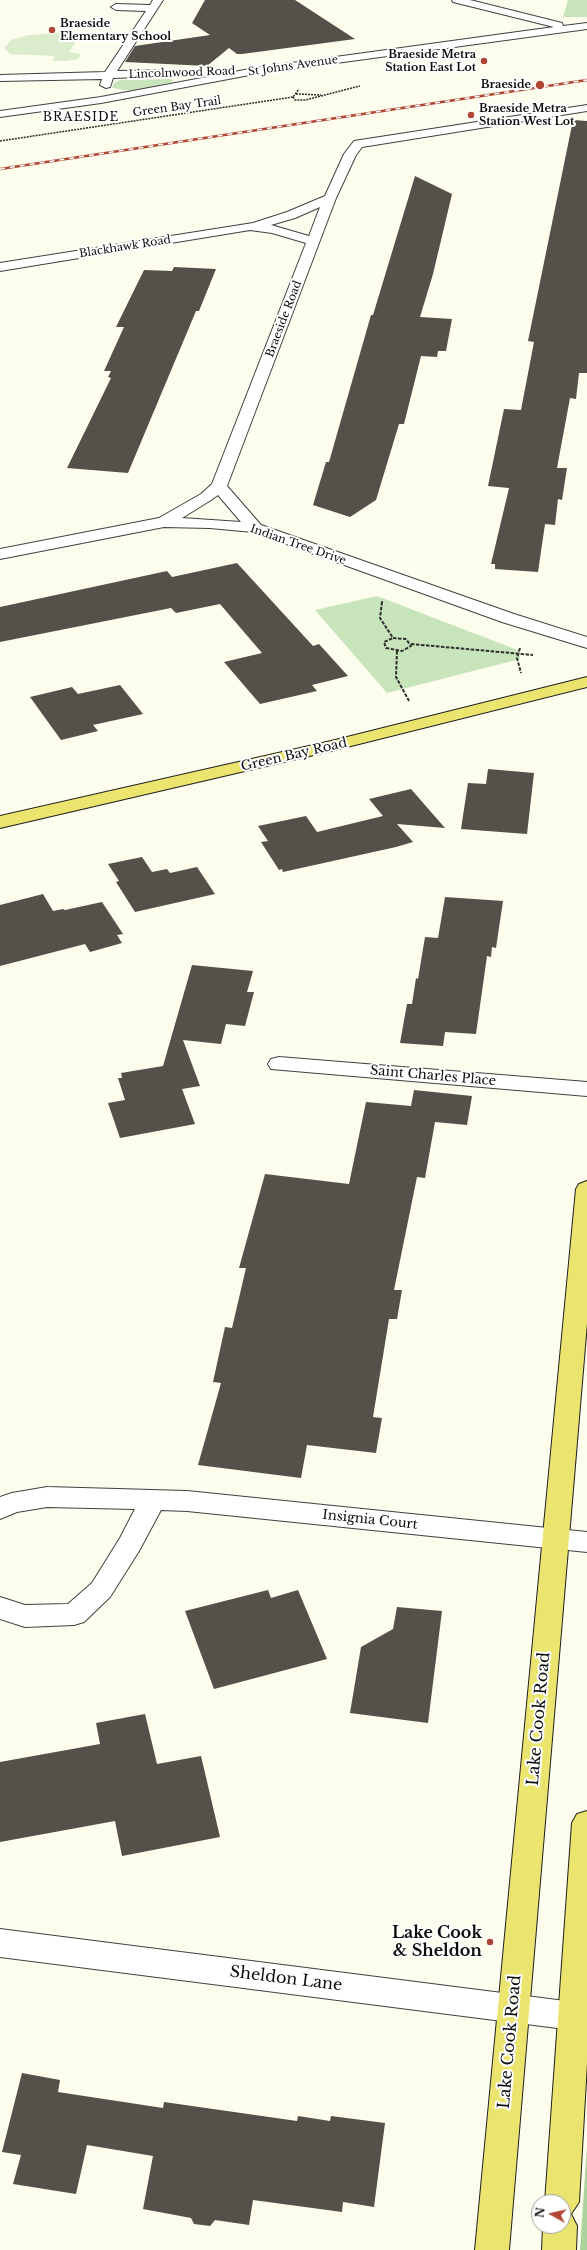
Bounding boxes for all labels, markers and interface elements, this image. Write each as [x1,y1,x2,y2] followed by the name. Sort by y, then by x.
[60,17,171,43] place label: Braeside Elementary School
[47,25,57,35] marker: Braeside Elementary School
[385,48,476,74] place label: Braeside Metra Station East Lot
[247,53,339,79] street label: St Johns Avenue
[479,56,489,66] marker: Braeside Metra Station East Lot
[128,65,236,81] street label: Lincolnwood Road
[481,78,531,92] place label: Braeside
[534,79,546,91] marker: Braeside
[132,94,222,120] street label: Green Bay Trail
[479,102,574,128] place label: Braeside Metra Station West Lot
[466,110,476,120] marker: Braeside Metra Station West Lot
[43,111,119,125] district label: BRAESIDE
[78,233,172,261] street label: Blackhawk Road
[263,279,305,359] street label: Braeside Road
[248,522,348,568] street label: Indian Tree Drive
[239,735,349,775] street label: Green Bay Road
[369,1063,497,1089] street label: Saint Charles Place
[322,1507,418,1533] street label: Insignia Court
[524,1651,554,1787] street label: Lake Cook Road
[392,1923,482,1961] place label: Lake Cook & Sheldon
[485,1937,495,1947] marker: Lake Cook & Sheldon
[229,1963,343,1995] street label: Sheldon Lane
[495,1974,525,2110] street label: Lake Cook Road
[531,2194,571,2234] north arrow
[532,2206,548,2219] text: N

